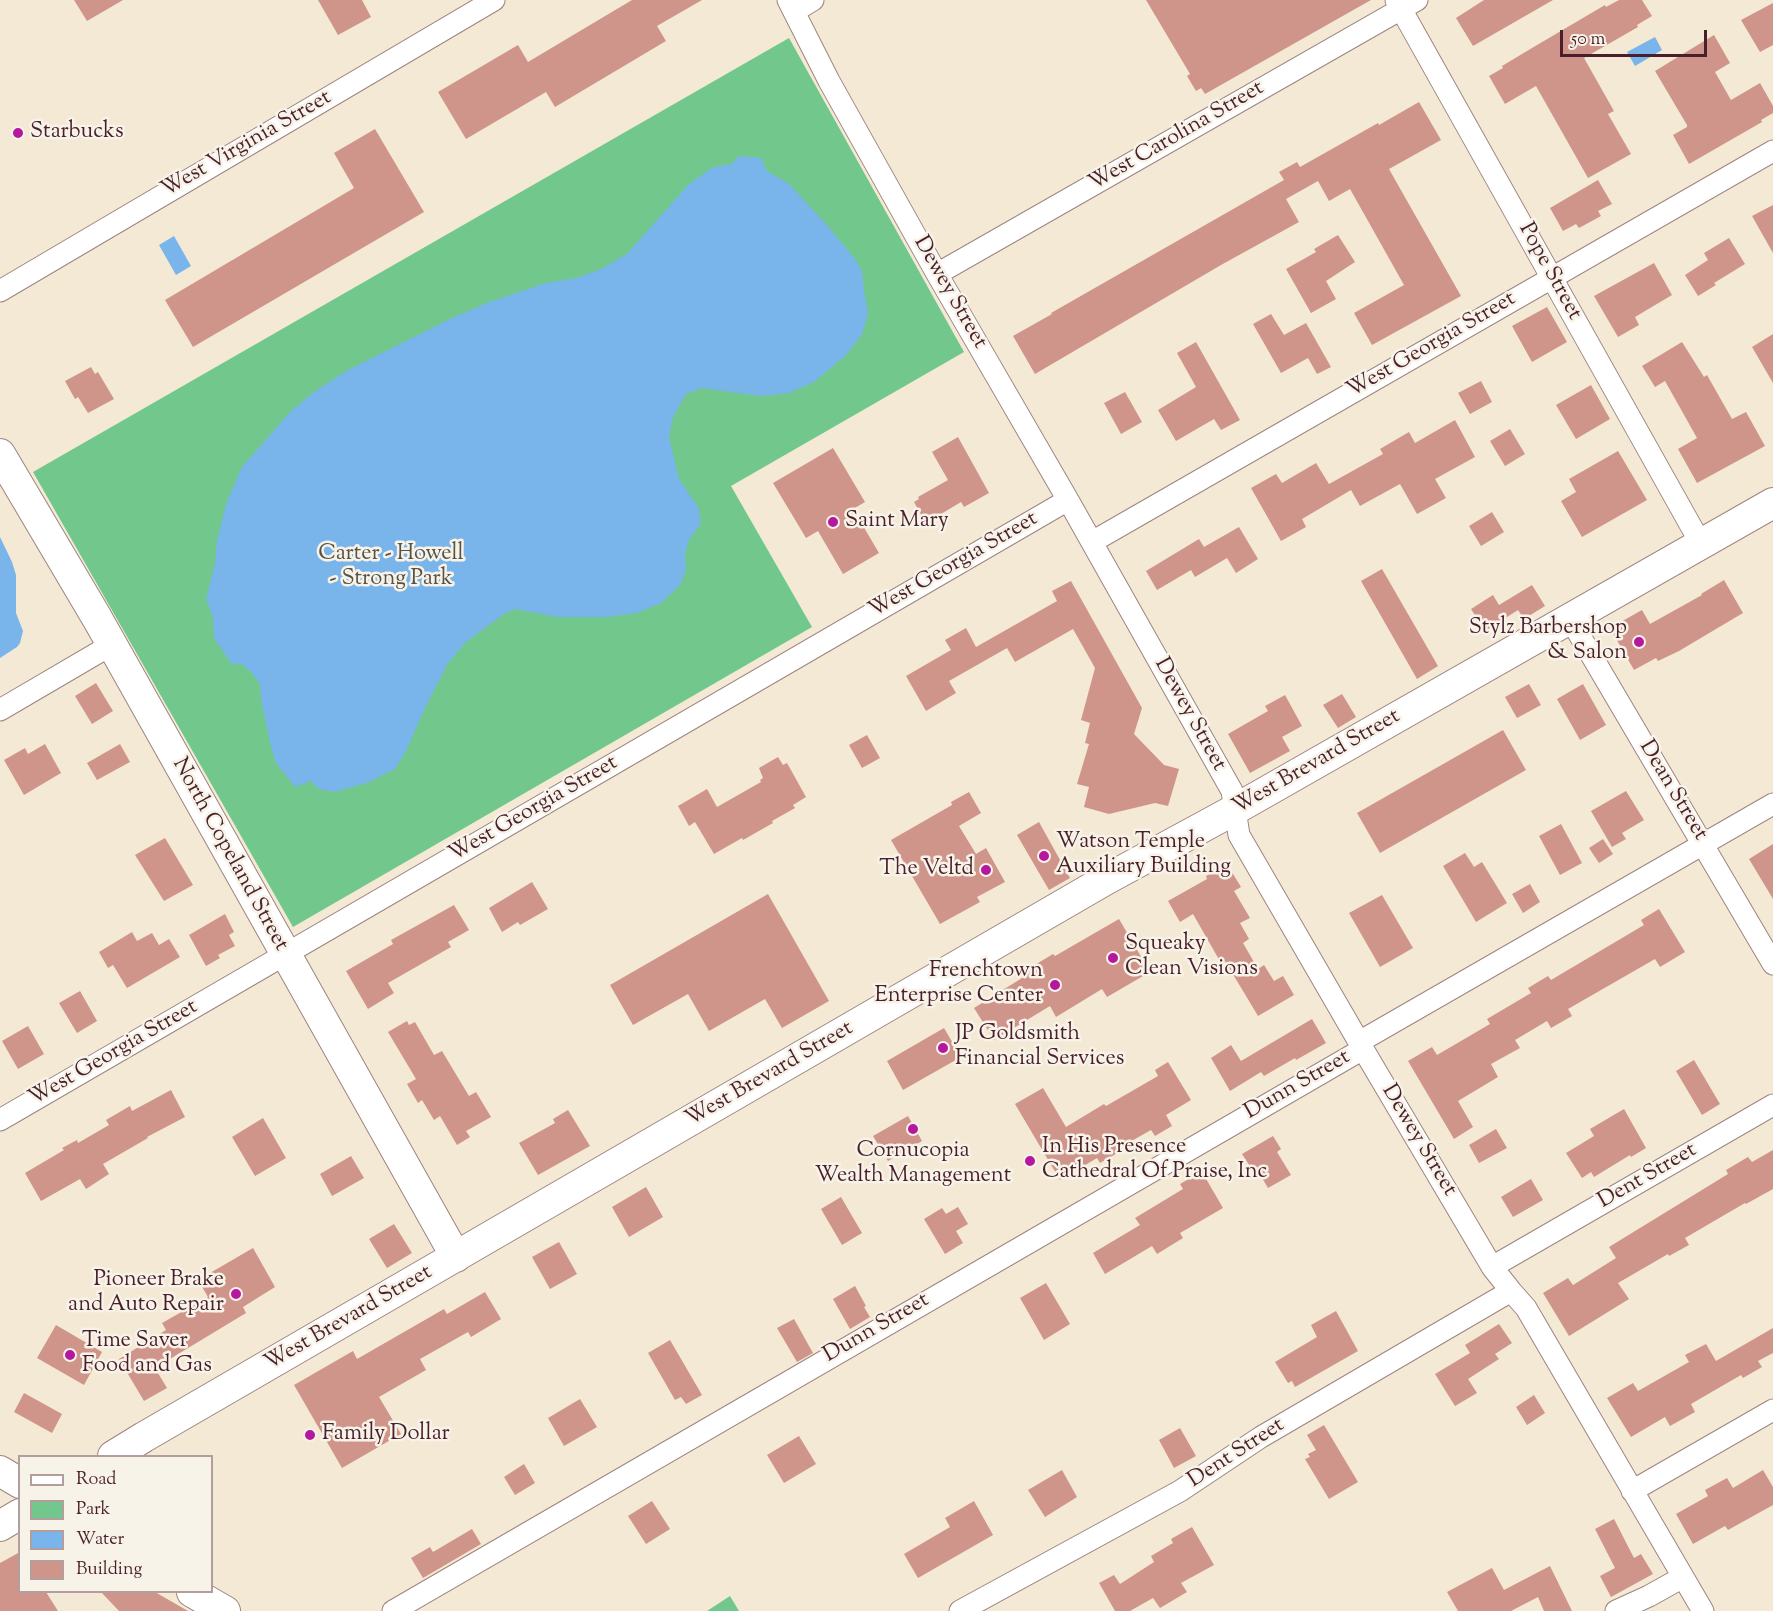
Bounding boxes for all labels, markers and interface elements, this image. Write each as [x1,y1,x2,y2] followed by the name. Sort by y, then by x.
[1563,18,1710,56] scale bar
[1571,27,1605,53] text: 50 m
[1085,76,1269,198] street label: West Carolina Street
[157,86,337,204] street label: West Virginia Street
[30,120,124,146] place label: Starbucks
[11,126,25,140] marker: Starbucks
[1511,219,1587,325] street label: Pope Street
[906,232,992,354] street label: Dewey Street
[1343,287,1521,405] street label: West Georgia Street
[865,507,1043,625] street label: West Georgia Street
[845,509,949,535] place label: Saint Mary
[826,515,840,529] marker: Saint Mary
[318,542,464,594] park label: Carter - Howell - Strong Park
[1469,616,1627,668] place label: Stylz Barbershop & Salon
[1632,635,1646,649] marker: Stylz Barbershop & Salon
[1147,654,1231,776] street label: Dewey Street
[1229,704,1405,822] street label: West Brevard Street
[1632,736,1712,846] street label: Dean Street
[445,751,623,869] street label: West Georgia Street
[165,754,293,956] street label: North Copeland Street
[1056,830,1231,882] place label: Watson Temple Auxiliary Building
[1037,849,1051,863] marker: Watson Temple Auxiliary Building
[879,857,974,883] place label: The Veltd
[979,863,993,877] marker: The Veltd
[1125,932,1258,984] place label: Squeaky Clean Visions
[1106,951,1120,965] marker: Squeaky Clean Visions
[874,959,1043,1010] place label: Frenchtown Enterprise Center
[1048,978,1062,992] marker: Frenchtown Enterprise Center
[25,995,203,1113] street label: West Georgia Street
[682,1016,858,1134] street label: West Brevard Street
[955,1022,1124,1074] place label: JP Goldsmith Financial Services
[936,1041,950,1055] marker: JP Goldsmith Financial Services
[1240,1045,1356,1127] street label: Dunn Street
[1374,1080,1462,1202] street label: Dewey Street
[906,1122,920,1136] marker: Cornucopia Wealth Management
[1042,1135,1267,1186] place label: In His Presence Cathedral Of Praise, Inc
[1594,1138,1702,1216] street label: Dent Street
[815,1139,1011,1190] place label: Cornucopia Wealth Management
[1023,1154,1037,1168] marker: In His Presence Cathedral Of Praise, Inc
[261,1260,437,1378] street label: West Brevard Street
[68,1268,224,1320] place label: Pioneer Brake and Auto Repair
[229,1287,243,1301] marker: Pioneer Brake and Auto Repair
[819,1288,935,1370] street label: Dunn Street
[82,1329,212,1380] place label: Time Saver Food and Gas
[63,1348,77,1362] marker: Time Saver Food and Gas
[1184,1413,1290,1495] street label: Dent Street
[322,1422,450,1448] place label: Family Dollar
[303,1428,317,1442] marker: Family Dollar
[18,1455,213,1593] legend
[76,1467,116,1493] text: Road
[76,1497,110,1523] text: Park
[76,1527,124,1553] text: Water
[76,1557,142,1583] text: Building

